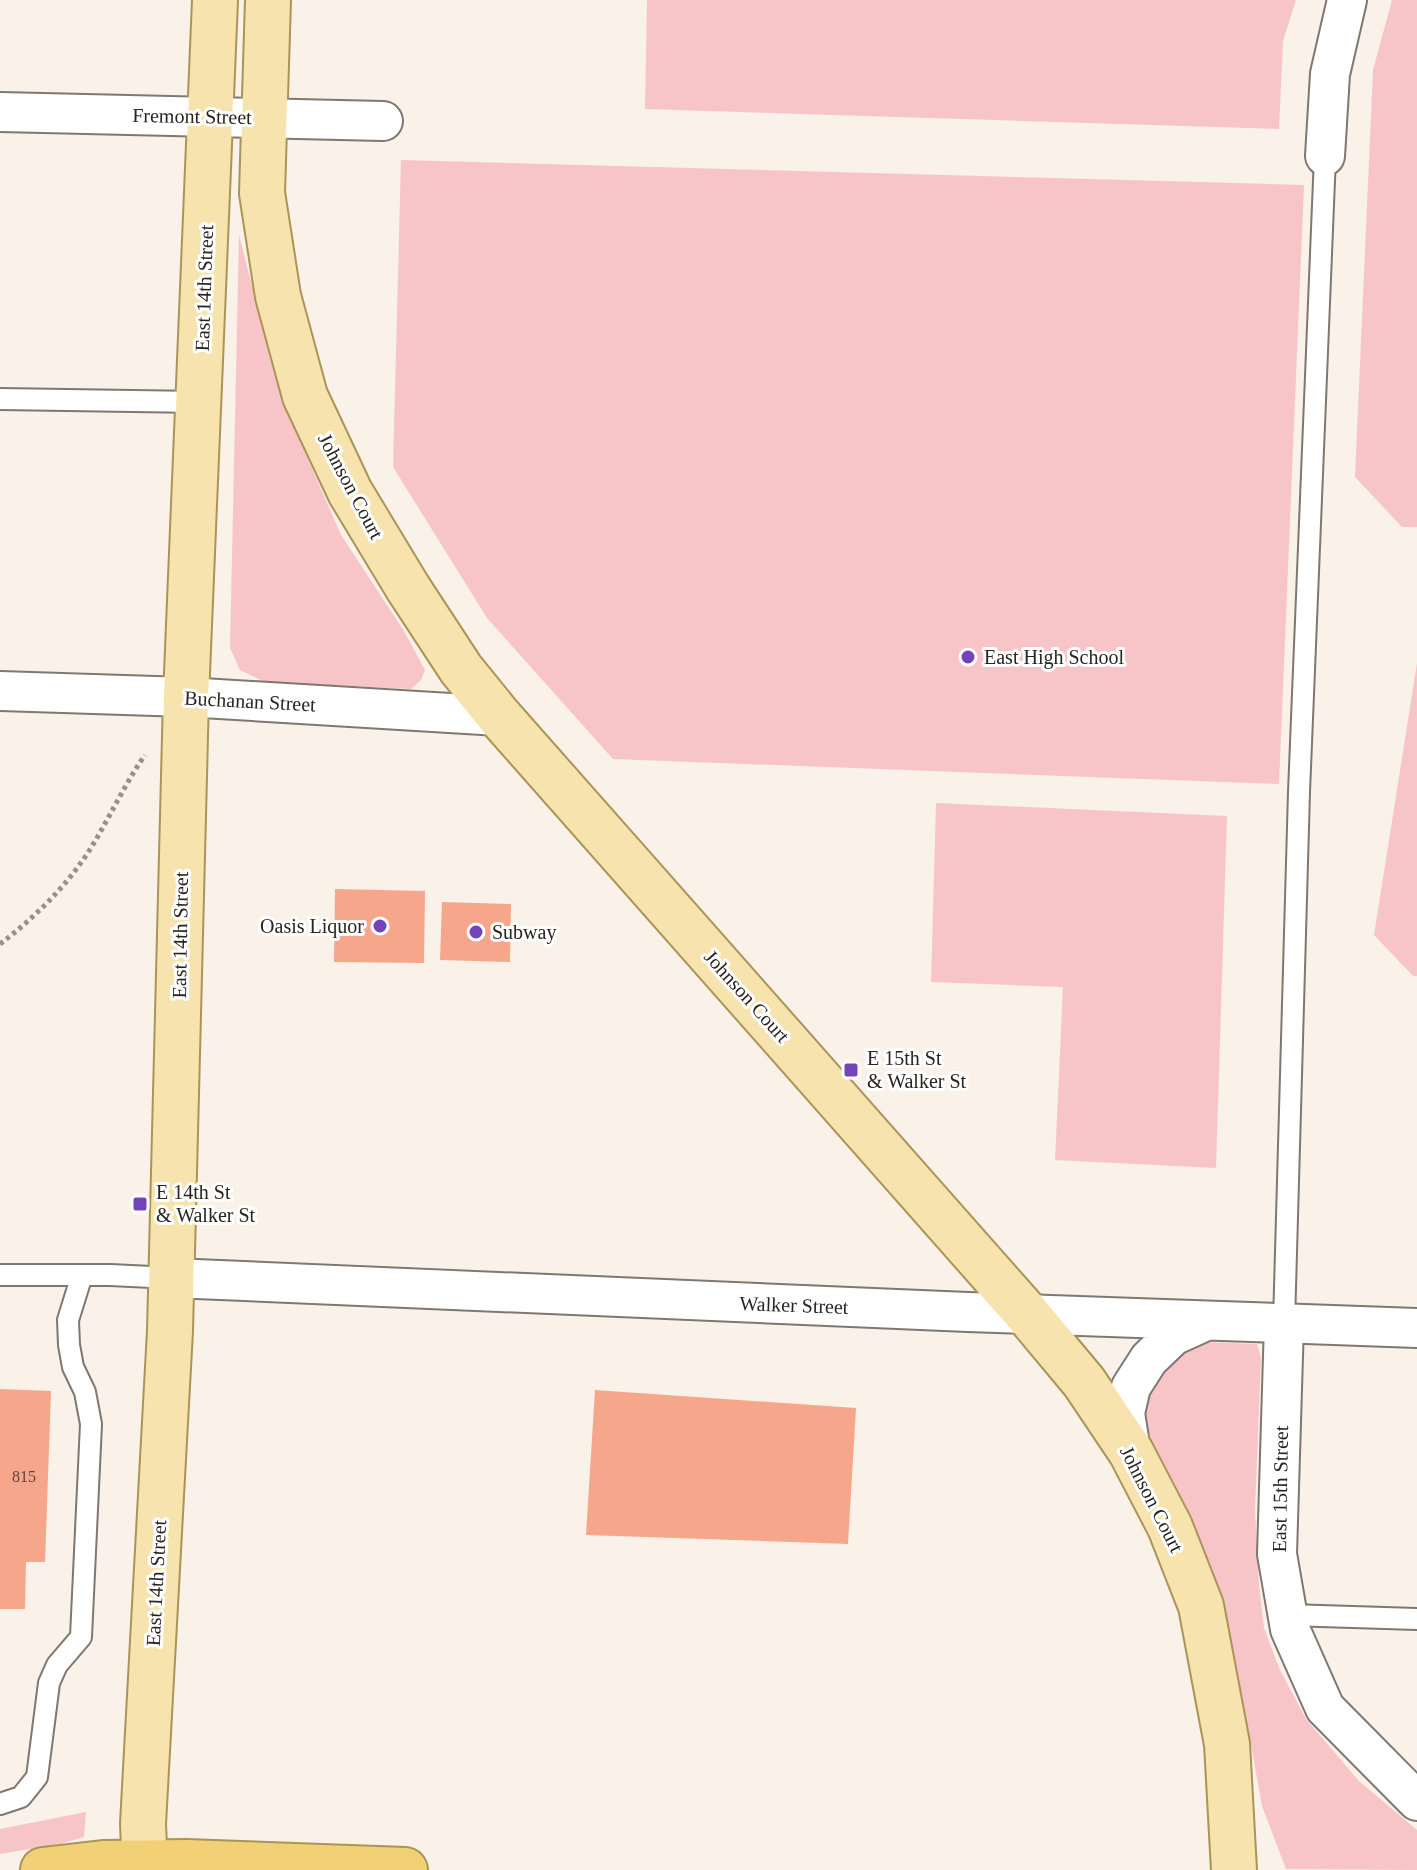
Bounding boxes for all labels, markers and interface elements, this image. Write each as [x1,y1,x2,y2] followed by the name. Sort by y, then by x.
[132,104,252,128] street label: Fremont Street
[191,224,217,352] street label: East 14th Street
[314,430,388,543] street label: Johnson Court
[984,646,1124,669] place label: East High School
[959,648,977,666] marker: East High School
[184,687,317,715] street label: Buchanan Street
[168,871,192,999] street label: East 14th Street
[260,915,364,938] place label: Oasis Liquor
[371,917,389,935] marker: Oasis Liquor
[492,921,556,944] place label: Subway
[467,923,485,941] marker: Subway
[700,945,794,1047] street label: Johnson Court
[867,1047,967,1092] place label: E 15th St & Walker St
[842,1061,860,1079] marker: E 15th St & Walker St
[156,1181,256,1226] place label: E 14th St & Walker St
[131,1195,149,1213] marker: E 14th St & Walker St
[739,1292,849,1318] street label: Walker Street
[1268,1425,1292,1553] street label: East 15th Street
[1116,1442,1188,1556] street label: Johnson Court
[12,1468,36,1485] house number: 815
[142,1519,170,1647] street label: East 14th Street

